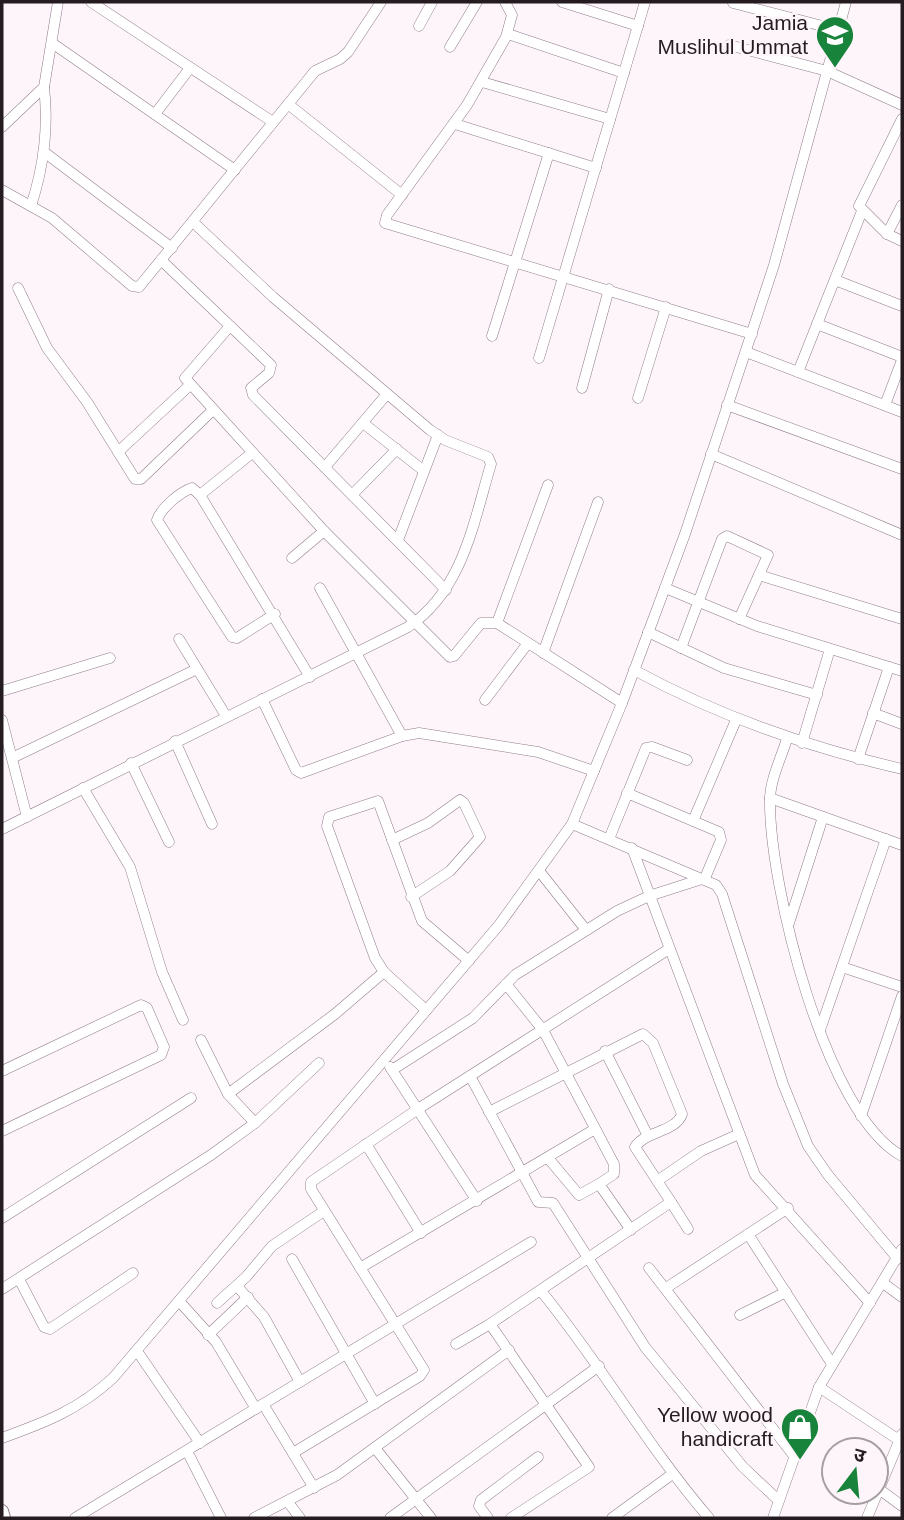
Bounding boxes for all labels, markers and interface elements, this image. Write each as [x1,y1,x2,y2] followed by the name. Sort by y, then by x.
[657,11,808,58] place label: Jamia Muslihul Ummat
[814,14,856,69] school or university icon: Jamia Muslihul Ummat
[657,1403,773,1450] place label: Yellow wood handicraft
[779,1406,821,1461] shop icon: Yellow wood handicraft
[820,1436,890,1506] north arrow
[851,1444,869,1467] text: उ

